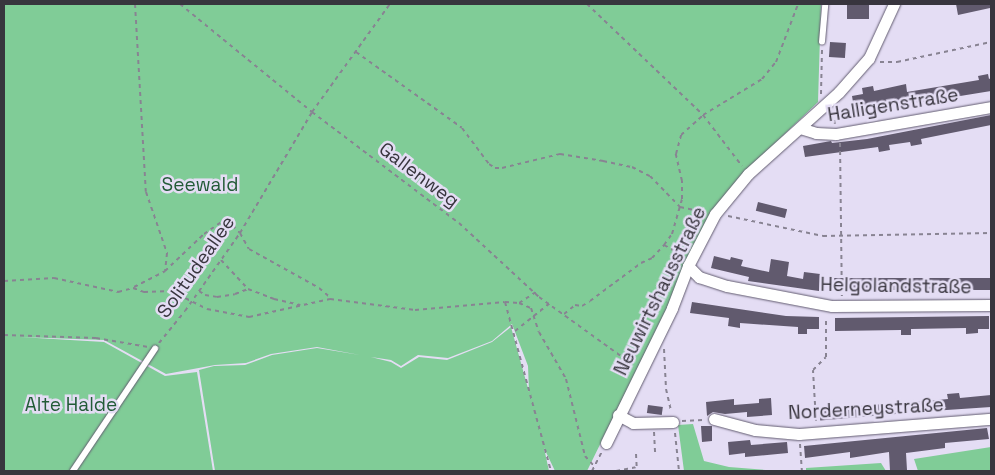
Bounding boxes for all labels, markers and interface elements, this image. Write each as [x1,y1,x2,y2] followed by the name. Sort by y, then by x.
[826,83,960,127] street label: Halligenstraße
[375,138,463,212] street label: Gallenweg
[162,174,238,196] park label: Seewald
[609,203,711,379] street label: Neuwirtshausstraße
[152,212,240,322] street label: Solitudeallee
[820,273,972,299] street label: Helgolandstraße
[25,394,117,416] park label: Alte Halde
[788,394,944,424] street label: Norderneystraße

